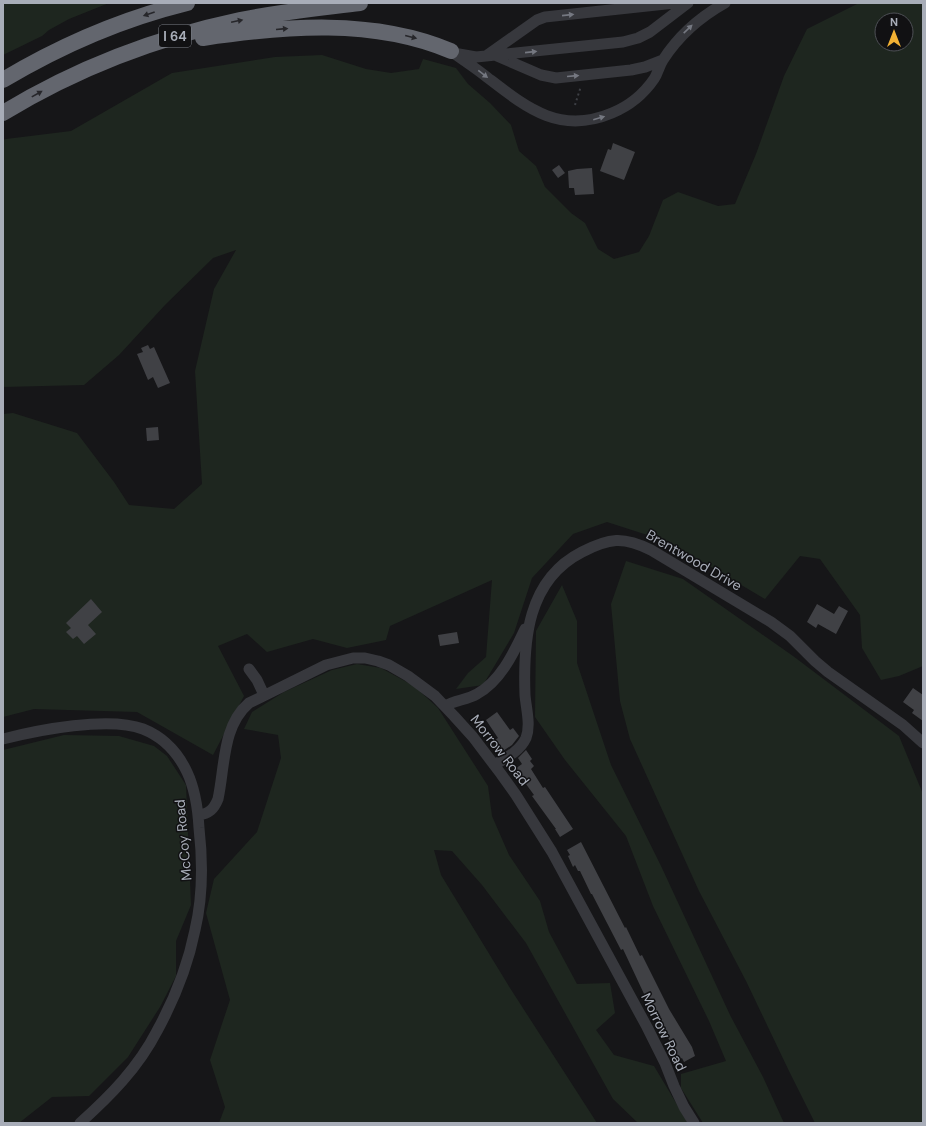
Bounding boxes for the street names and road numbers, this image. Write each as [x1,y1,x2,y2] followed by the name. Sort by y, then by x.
[159,25,191,47] road number: I 64
[643,525,745,595] street label: Brentwood Drive
[467,711,533,789] street label: Morrow Road
[170,799,196,881] street label: McCoy Road
[637,990,691,1074] street label: Morrow Road

